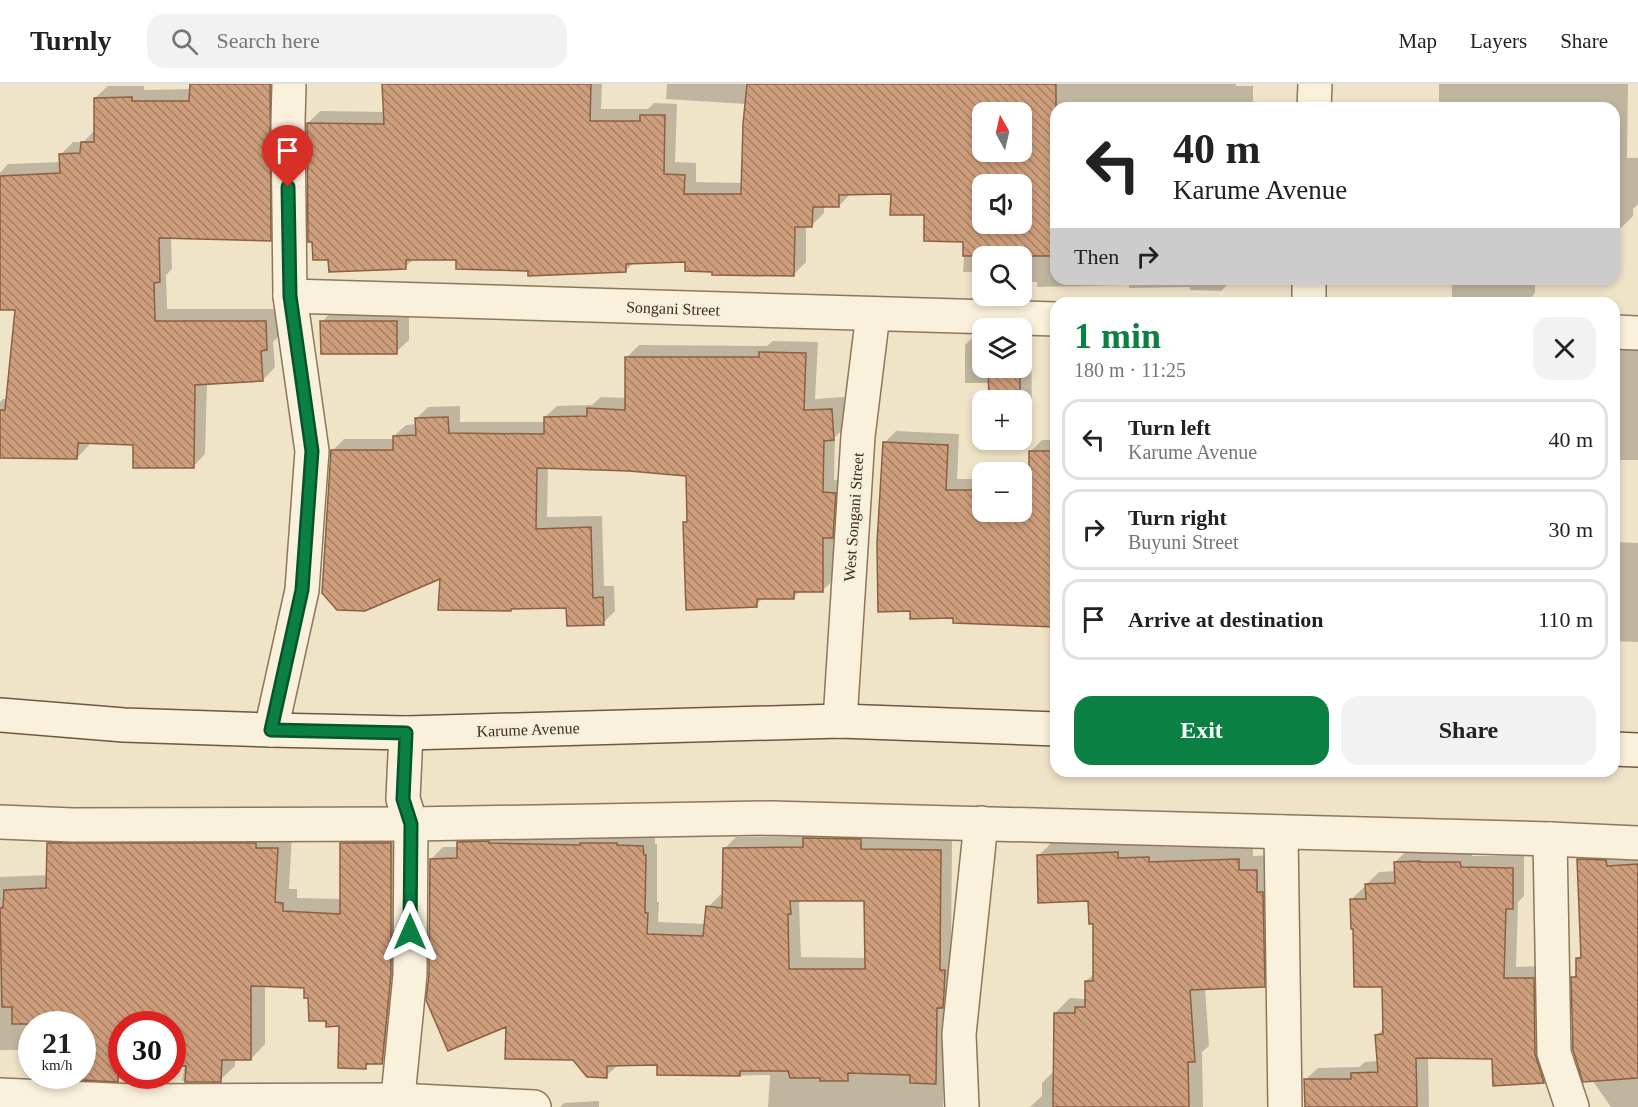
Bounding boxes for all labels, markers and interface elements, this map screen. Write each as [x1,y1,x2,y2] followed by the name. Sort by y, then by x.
[147,14,567,68] search box
[30,25,111,56] text: Turnly
[168,25,201,58] icon: search
[216,28,320,53] text: Search here
[1399,29,1437,53] text: Map
[1470,29,1527,53] text: Layers
[1560,29,1608,53] text: Share
[972,102,1032,162] north arrow
[972,102,1032,522] map controls
[262,125,313,187] pin
[1074,126,1152,204] icon: left
[1173,126,1261,172] text: 40 m
[271,134,304,167] icon: arrive
[972,174,1032,234] button: sound
[1173,175,1347,205] text: Karume Avenue
[1131,240,1164,273] icon: right
[1074,244,1119,269] text: Then
[972,246,1032,306] button: search
[626,298,721,320] street label: Songani Street
[1074,316,1161,356] text: 1 min
[1533,317,1596,380] button: close
[972,318,1032,378] button: layers
[1074,359,1186,381] text: 180 m · 11:25
[972,390,1032,450] button: +
[1128,415,1211,440] text: Turn left
[1077,423,1110,456] icon: left
[1548,427,1593,452] text: 40 m
[1128,441,1257,463] text: Karume Avenue
[841,451,868,582] street label: West Songani Street
[972,462,1032,522] button: −
[1128,505,1227,530] text: Turn right
[1077,513,1110,546] icon: right
[1548,517,1593,542] text: 30 m
[1128,531,1239,553] text: Buyuni Street
[1077,603,1110,636] icon: arrive
[1128,607,1324,632] text: Arrive at destination
[1538,607,1593,632] text: 110 m
[1074,696,1329,765] button: Exit
[1341,696,1596,765] button: Share
[476,719,580,740] street label: Karume Avenue
[378,900,442,964] position arrow
[108,1011,186,1089] speed limit sign: 30
[42,1026,72,1059] text: 21
[42,1057,72,1073] text: km/h

